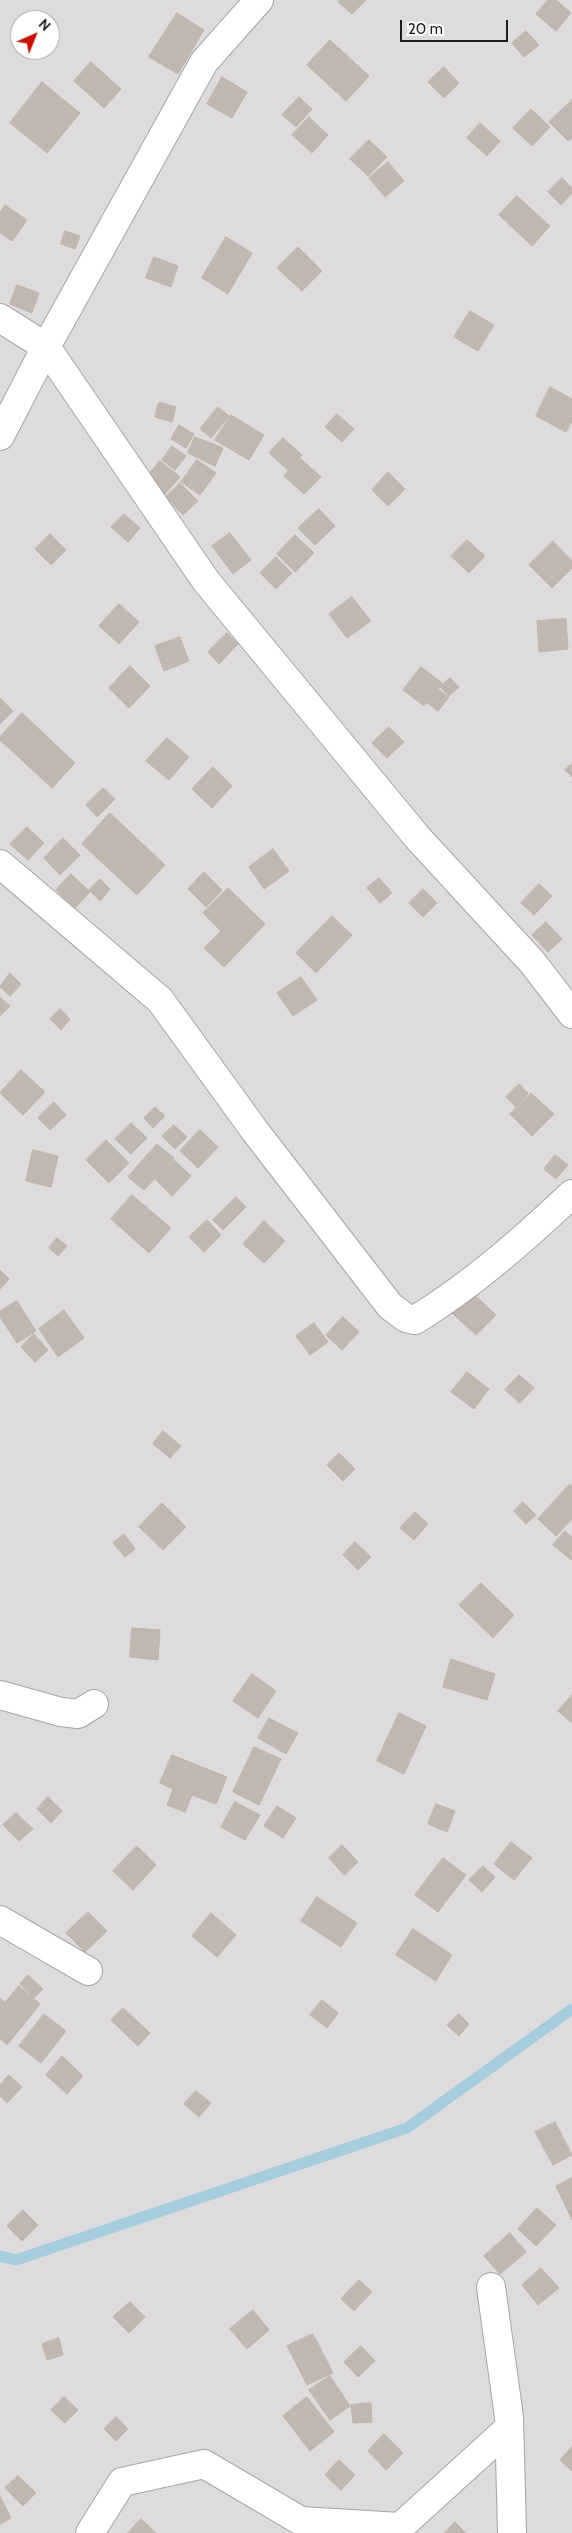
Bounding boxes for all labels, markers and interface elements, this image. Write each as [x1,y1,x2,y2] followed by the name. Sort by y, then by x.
[10,10,60,60] north arrow
[402,10,510,42] scale bar
[35,15,55,35] text: N
[408,20,443,38] text: 20 m

